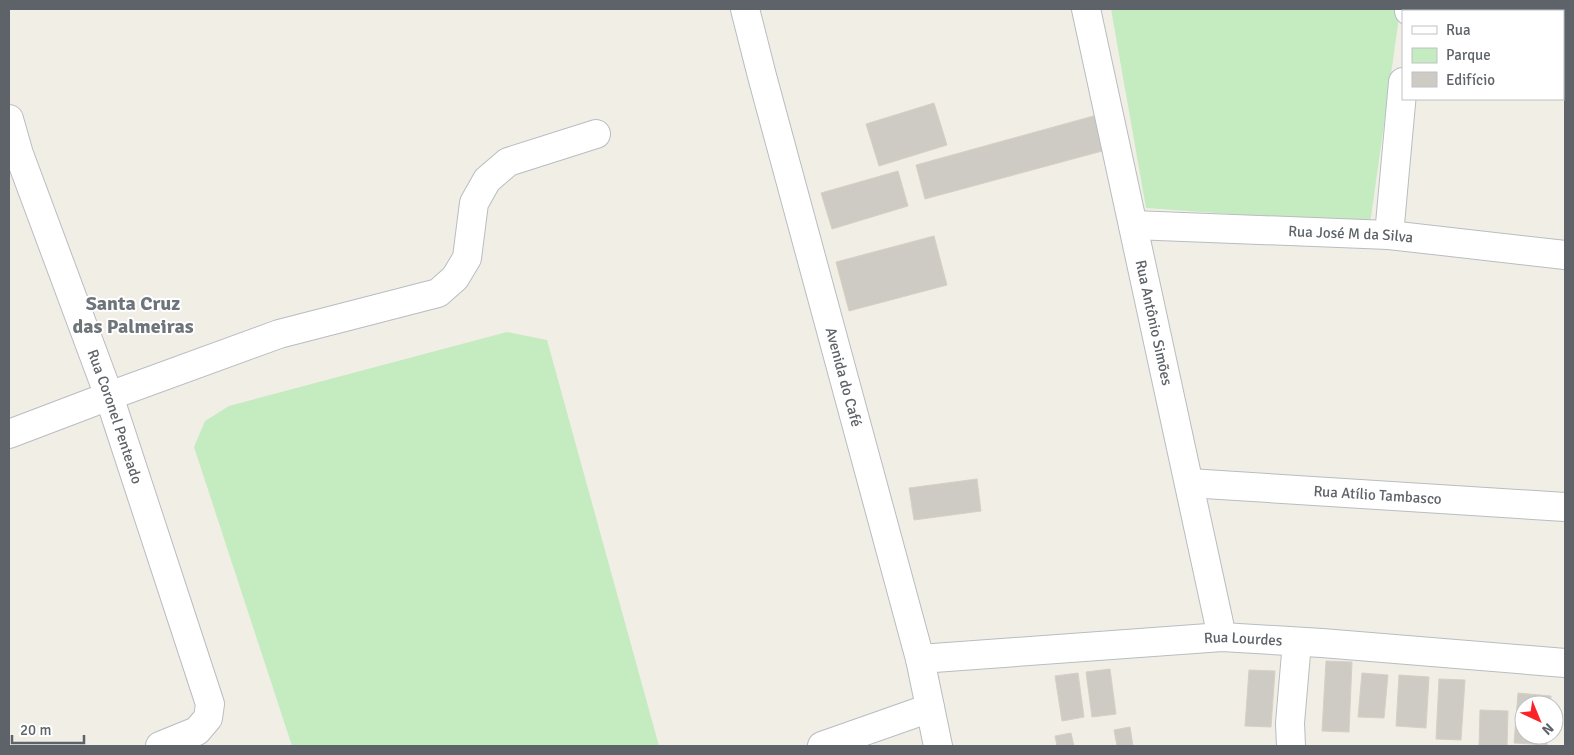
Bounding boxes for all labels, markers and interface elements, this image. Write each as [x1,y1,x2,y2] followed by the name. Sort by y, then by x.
[1402,10,1564,100] legend
[1446,21,1471,39] text: Rua
[1446,46,1491,64] text: Parque
[1446,71,1495,89] text: Edifício
[1288,222,1414,247] street label: Rua José M da Silva
[1132,258,1176,388] street label: Rua Antônio Simões
[72,291,194,339] district label: Santa Cruz das Palmeiras
[822,325,866,429] street label: Avenida do Café
[83,347,146,486] street label: Rua Coronel Penteado
[1313,482,1442,508] street label: Rua Atílio Tambasco
[1203,628,1283,650] street label: Rua Lourdes
[1514,695,1564,745] north arrow
[12,712,85,744] scale bar
[1538,719,1557,738] text: N
[20,721,51,739] text: 20 m

